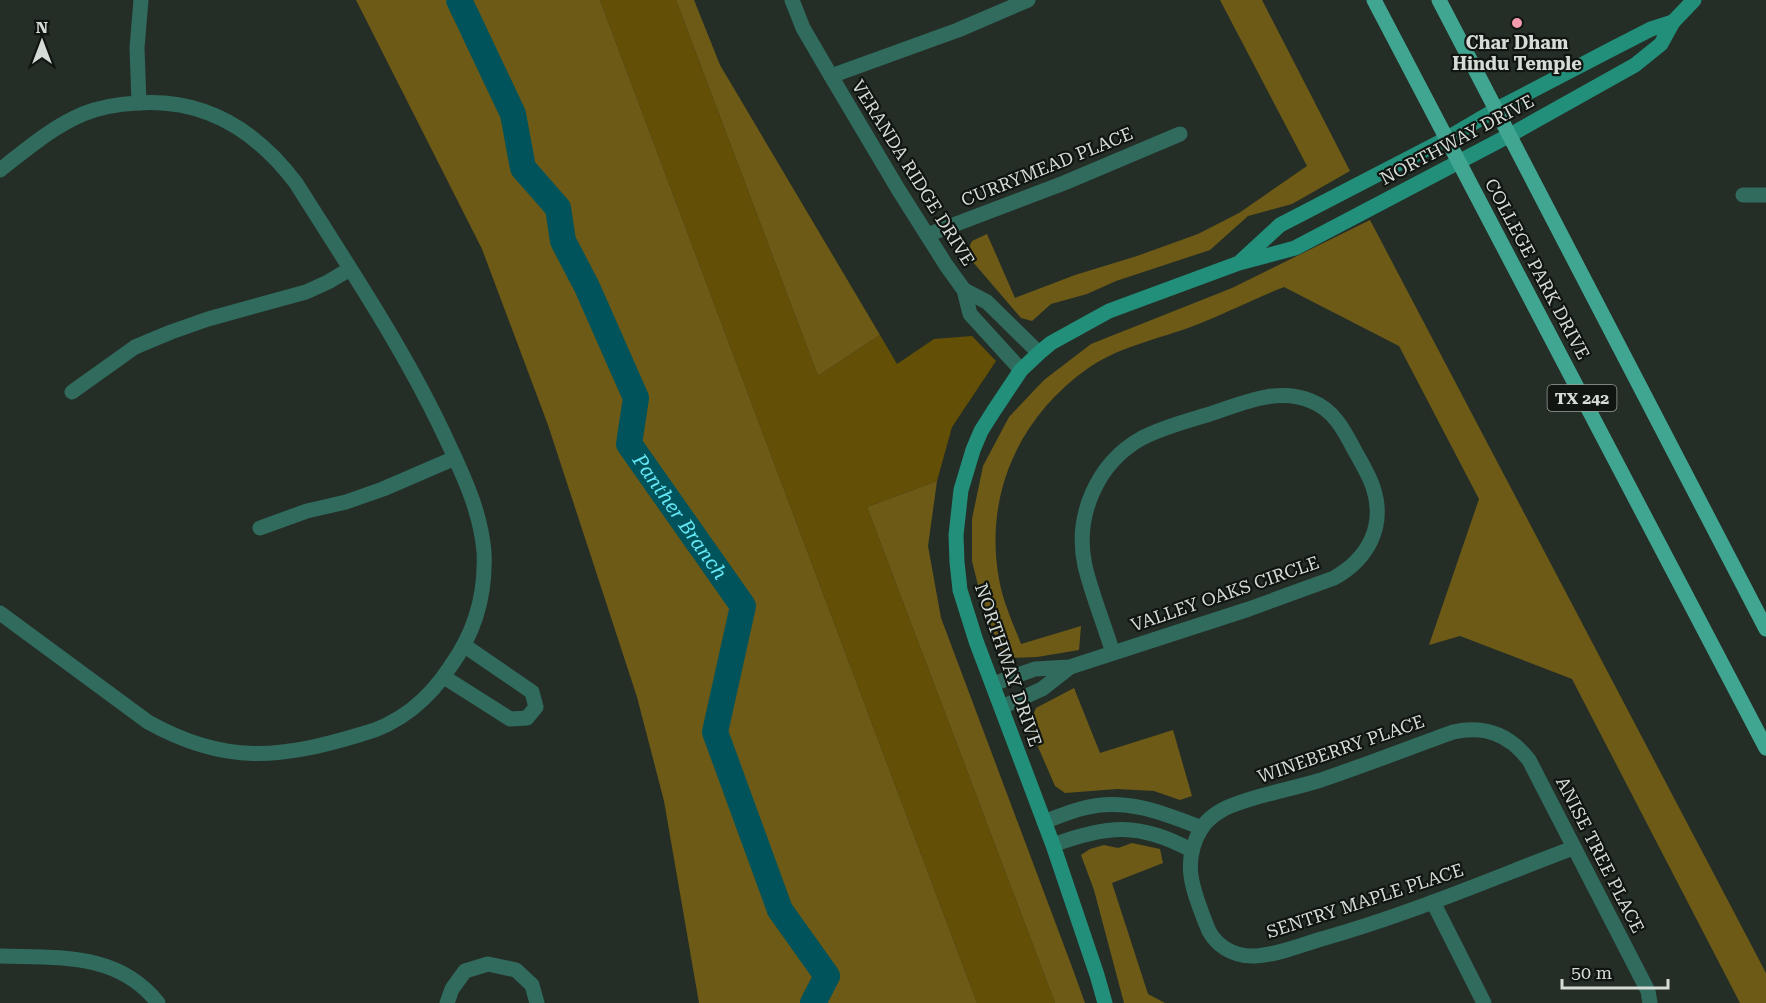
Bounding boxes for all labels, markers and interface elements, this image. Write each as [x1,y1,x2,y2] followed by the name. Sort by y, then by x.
[12,12,72,72] north arrow
[1510,16,1524,30] marker: Char Dham Hindu Temple
[36,18,48,37] text: N
[1452,32,1582,74] place label: Char Dham Hindu Temple
[848,76,979,269] street label: VERANDA RIDGE DRIVE
[1376,90,1537,189] street label: NORTHWAY DRIVE
[958,123,1136,211] street label: CURRYMEAD PLACE
[1481,175,1594,363] street label: COLLEGE PARK DRIVE
[1548,385,1616,411] road number: TX 242
[627,448,732,584] water label: Panther Branch
[1128,551,1322,636] street label: VALLEY OAKS CIRCLE
[971,580,1046,749] street label: NORTHWAY DRIVE
[1255,710,1427,787] street label: WINEBERRY PLACE
[1552,773,1649,936] street label: ANISE TREE PLACE
[1264,859,1466,942] street label: SENTRY MAPLE PLACE
[1562,952,1668,990] scale bar
[1571,962,1612,983] text: 50 m

